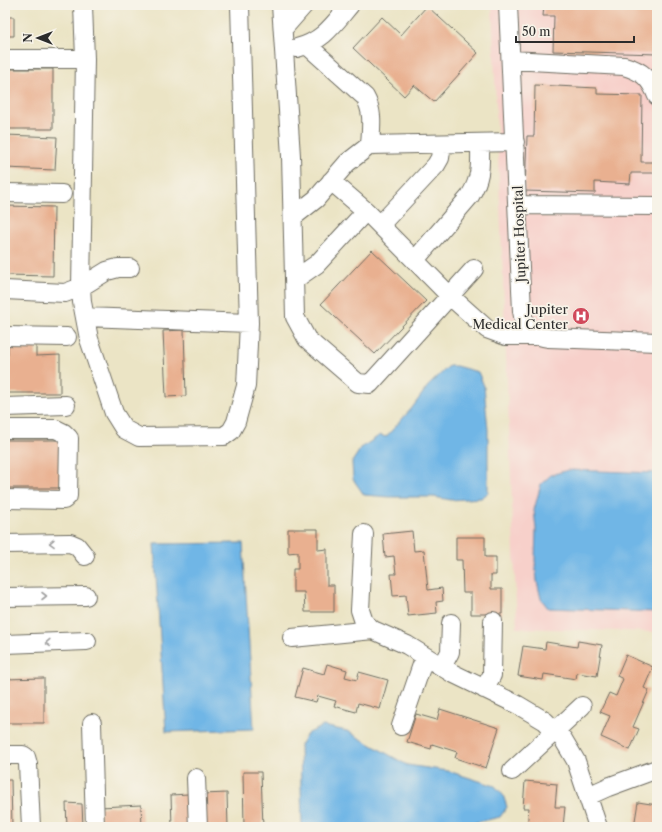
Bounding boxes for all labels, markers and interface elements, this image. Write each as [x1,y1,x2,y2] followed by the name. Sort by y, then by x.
[18,18,58,58] north arrow
[516,18,634,44] scale bar
[522,24,551,39] text: 50 m
[21,33,35,43] text: N
[509,185,529,285] street label: Jupiter Hospital
[472,301,569,332] place label: Jupiter Medical Center
[571,306,591,326] hospital icon: Jupiter Medical Center
[49,539,55,547] one-way arrow
[41,592,47,600] one-way arrow
[45,639,51,647] one-way arrow

